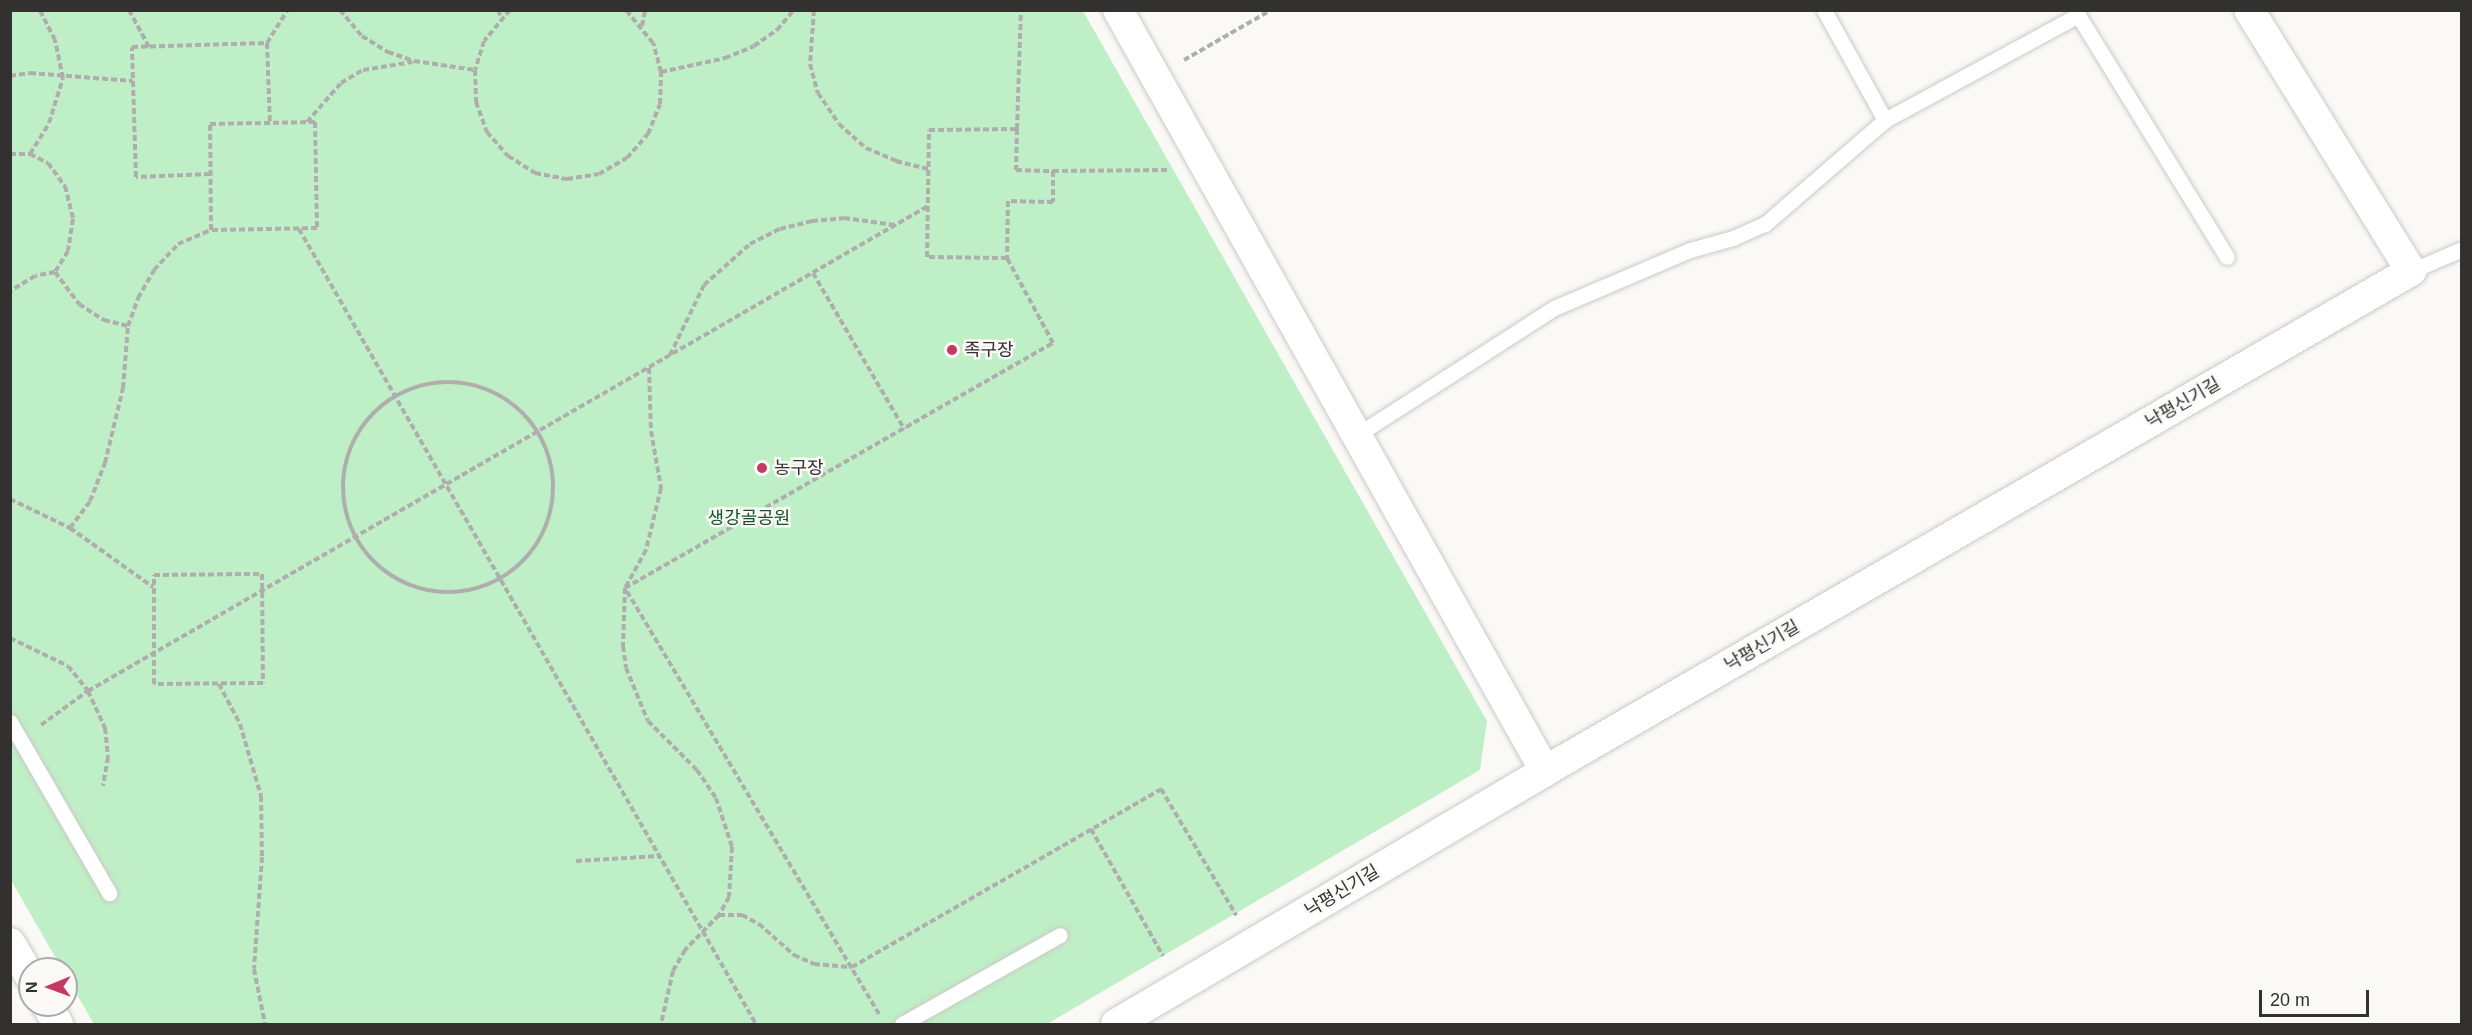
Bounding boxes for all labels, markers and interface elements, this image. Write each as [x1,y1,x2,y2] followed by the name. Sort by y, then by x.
[964,339,1014,361] place label: 족구장
[945,343,959,357] marker: 족구장
[2142,373,2224,433] street label: 낙평신기길
[774,457,824,479] place label: 농구장
[755,461,769,475] marker: 농구장
[708,507,790,529] park label: 생강골공원
[1721,616,1803,676] street label: 낙평신기길
[1301,860,1383,922] street label: 낙평신기길
[18,957,78,1017] north arrow
[2262,978,2372,1016] scale bar
[23,981,40,993] text: N
[2270,990,2310,1010] text: 20 m

